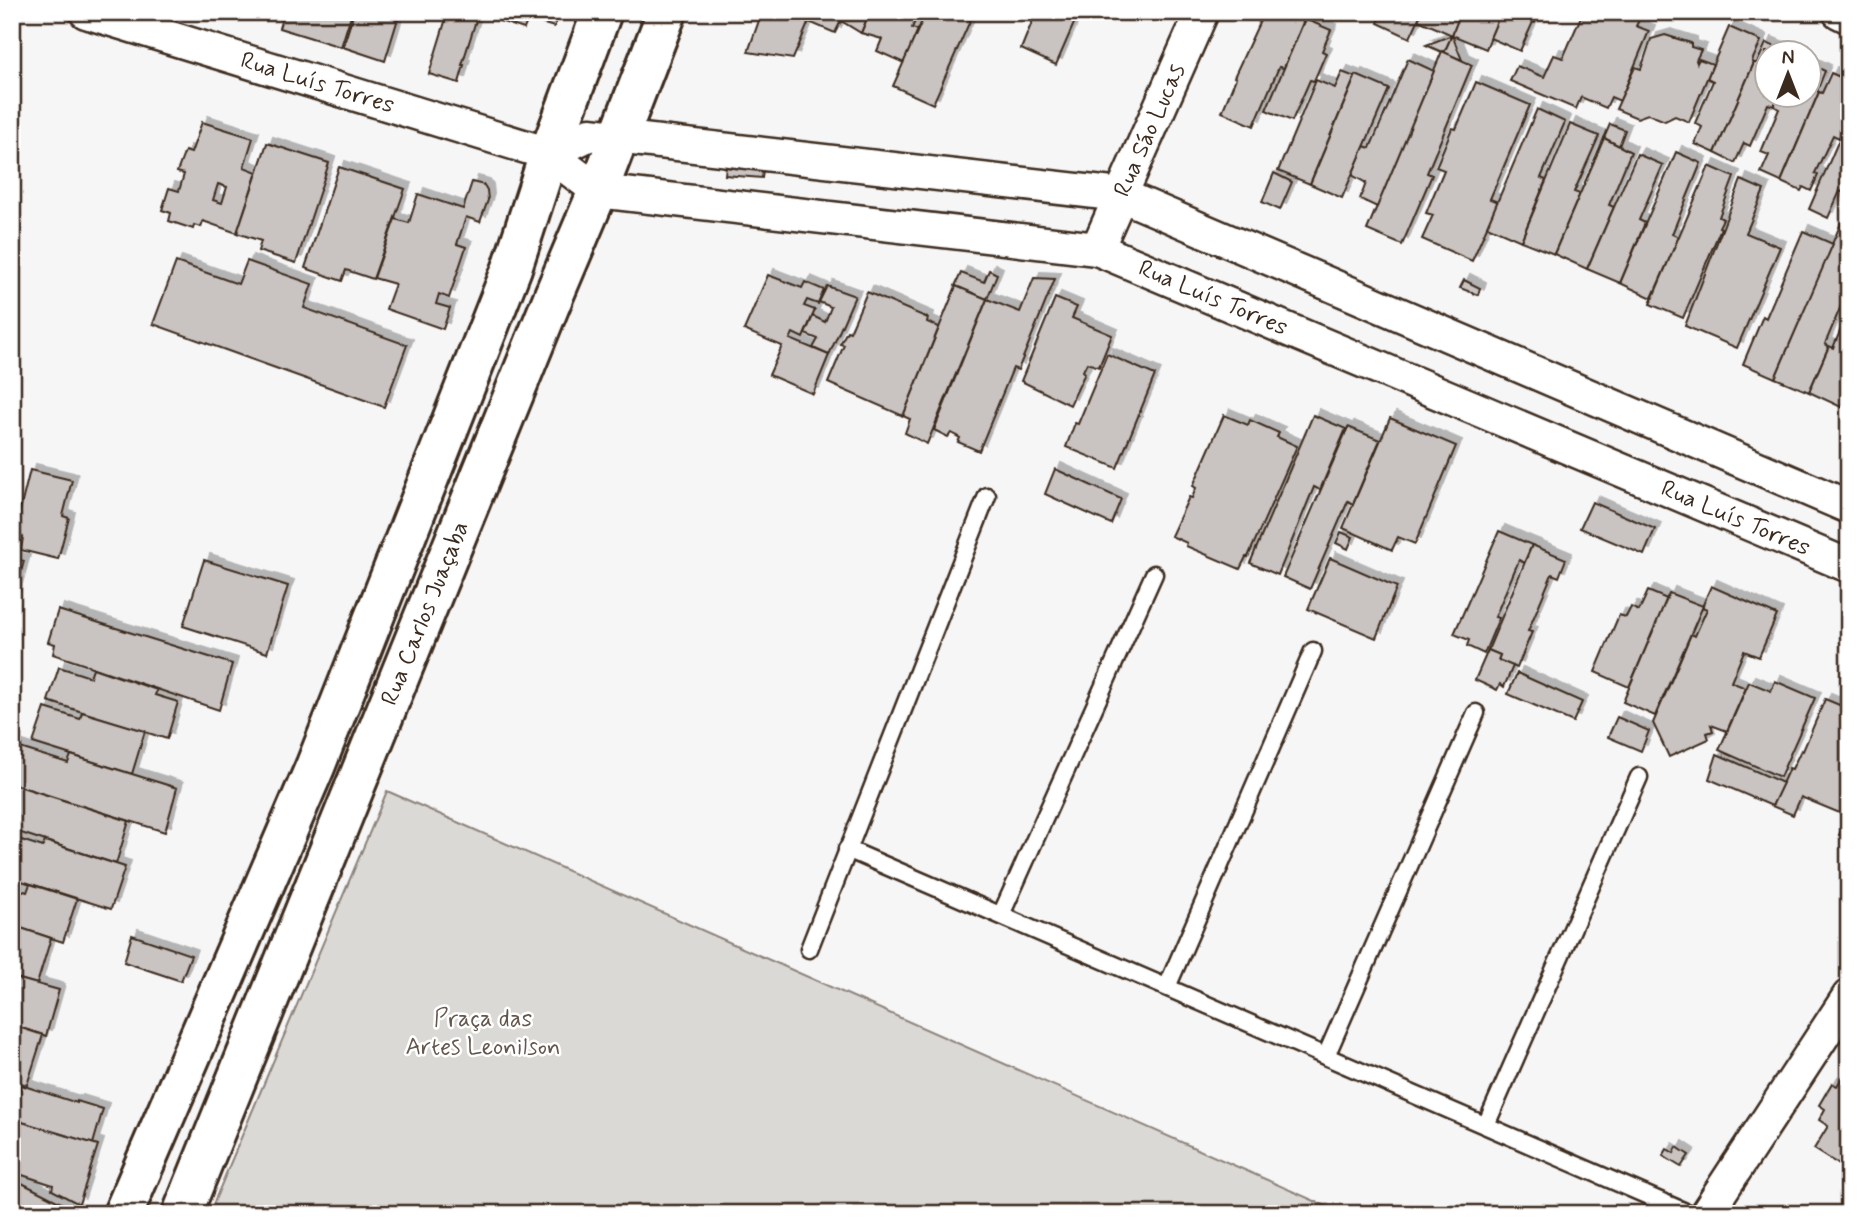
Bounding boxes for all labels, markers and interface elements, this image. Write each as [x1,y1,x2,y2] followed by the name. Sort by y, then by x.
[1752,38,1822,108] north arrow
[237,45,398,121] street label: Rua Luís Torres
[1782,46,1794,71] text: N
[1107,59,1193,202] street label: Rua Sáo Lucas
[1134,253,1293,343] street label: Rua Luís Torres
[1656,473,1815,563] street label: Rua Luís Torres
[374,517,476,710] street label: Rua Carlos Juaçaba
[405,1004,561,1063] park label: Praça das Artes Leonilson

